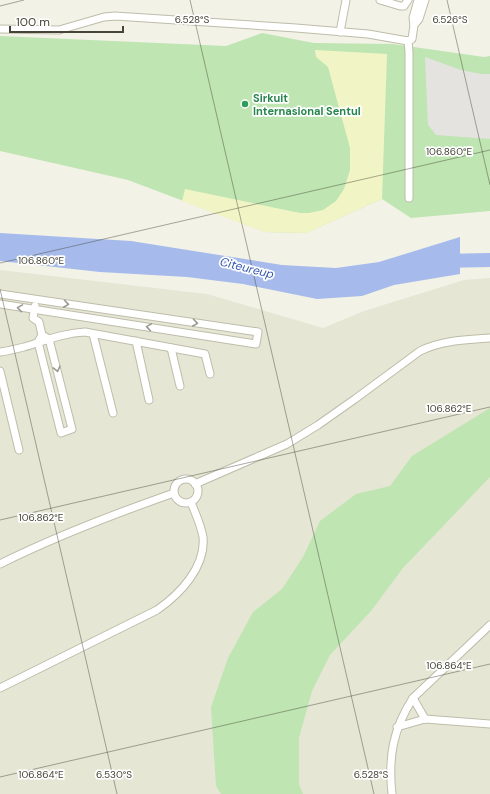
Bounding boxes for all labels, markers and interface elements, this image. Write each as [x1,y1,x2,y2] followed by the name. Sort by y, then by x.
[10,8,123,34] scale bar
[175,13,210,26] text: 6.528°S
[432,13,468,26] text: 6.526°S
[16,14,50,30] text: 100 m
[253,91,361,118] place label: Sirkuit Internasional Sentul
[240,99,250,109] marker: Sirkuit Internasional Sentul
[426,145,472,158] text: 106.860°E
[18,254,64,267] text: 106.860°E
[218,254,276,282] water label: Citeureup
[63,299,69,308] one-way arrow
[17,304,23,312] one-way arrow
[192,318,198,327] one-way arrow
[146,324,152,332] one-way arrow
[52,366,60,372] one-way arrow
[427,402,472,415] text: 106.862°E
[19,511,64,524] text: 106.862°E
[426,659,472,672] text: 106.864°E
[18,768,64,781] text: 106.864°E
[96,768,132,781] text: 6.530°S
[354,768,389,781] text: 6.528°S

